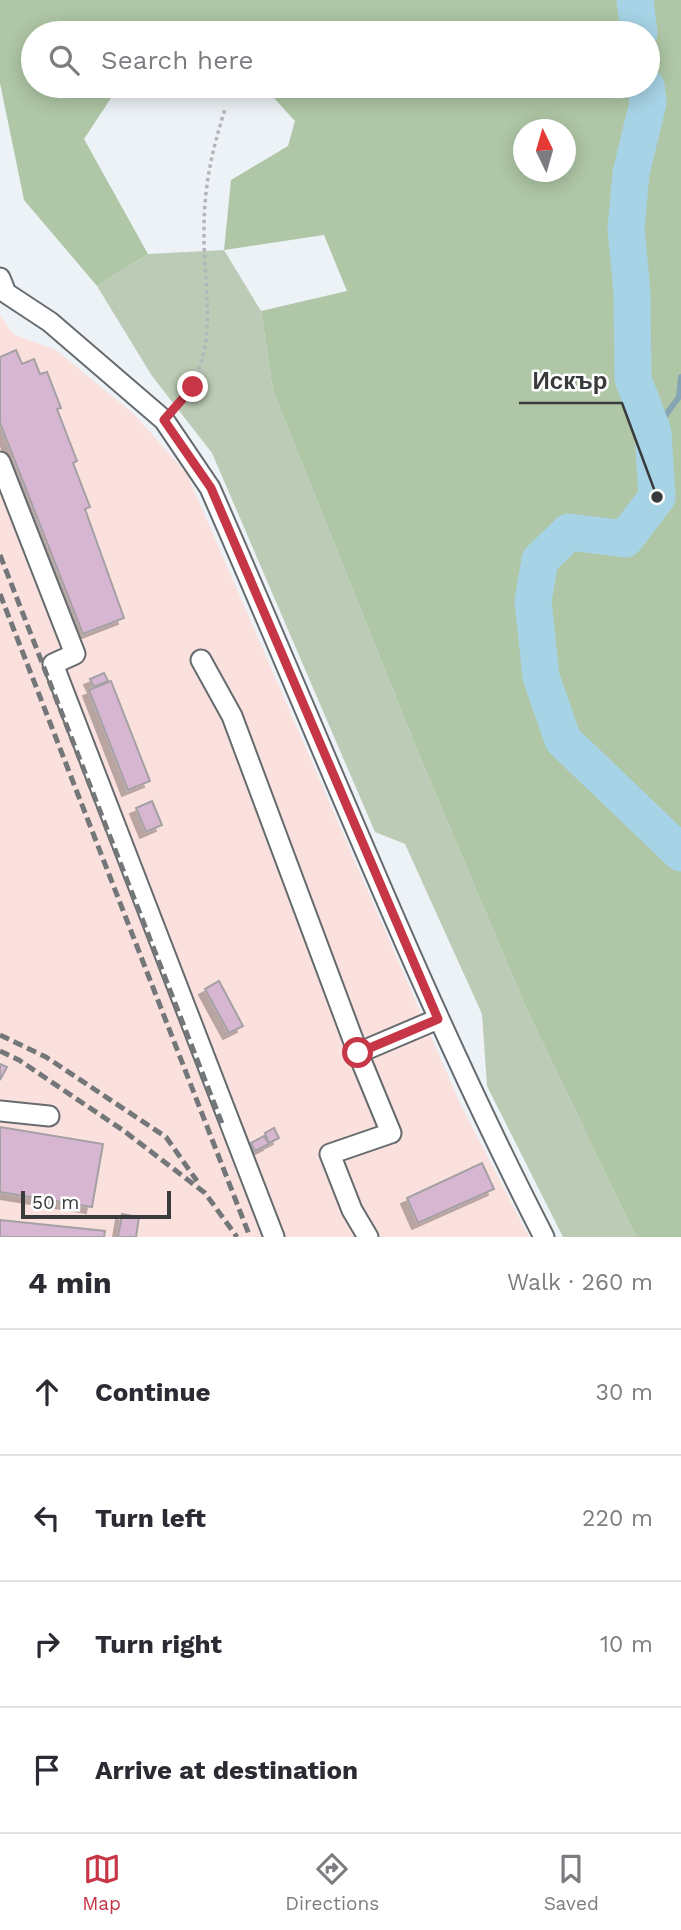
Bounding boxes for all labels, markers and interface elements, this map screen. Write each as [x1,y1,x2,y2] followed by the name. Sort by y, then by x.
[21,21,660,98] search box
[45,41,83,79] icon: search
[101,45,253,75] text: Search here
[513,119,576,182] north arrow
[519,358,622,403] callout: Искър
[533,367,607,395] text: Искър
[177,371,208,402] route end
[342,1037,373,1068] route start
[21,1188,172,1220] scale bar
[32,1191,79,1214] text: 50 m
[28,1265,112,1300] text: 4 min
[507,1269,653,1296] text: Walk · 260 m
[28,1373,66,1411] icon: ahead
[95,1377,211,1407] text: Continue
[596,1379,653,1406] text: 30 m
[28,1499,66,1537] icon: left
[95,1503,206,1533] text: Turn left
[582,1505,653,1532] text: 220 m
[28,1625,66,1663] icon: right
[95,1629,222,1659] text: Turn right
[600,1631,653,1658] text: 10 m
[28,1751,66,1789] icon: arrive
[95,1755,358,1785] text: Arrive at destination
[82,1850,121,1915] tab: Map
[285,1850,379,1915] tab: Directions
[544,1850,599,1915] tab: Saved

